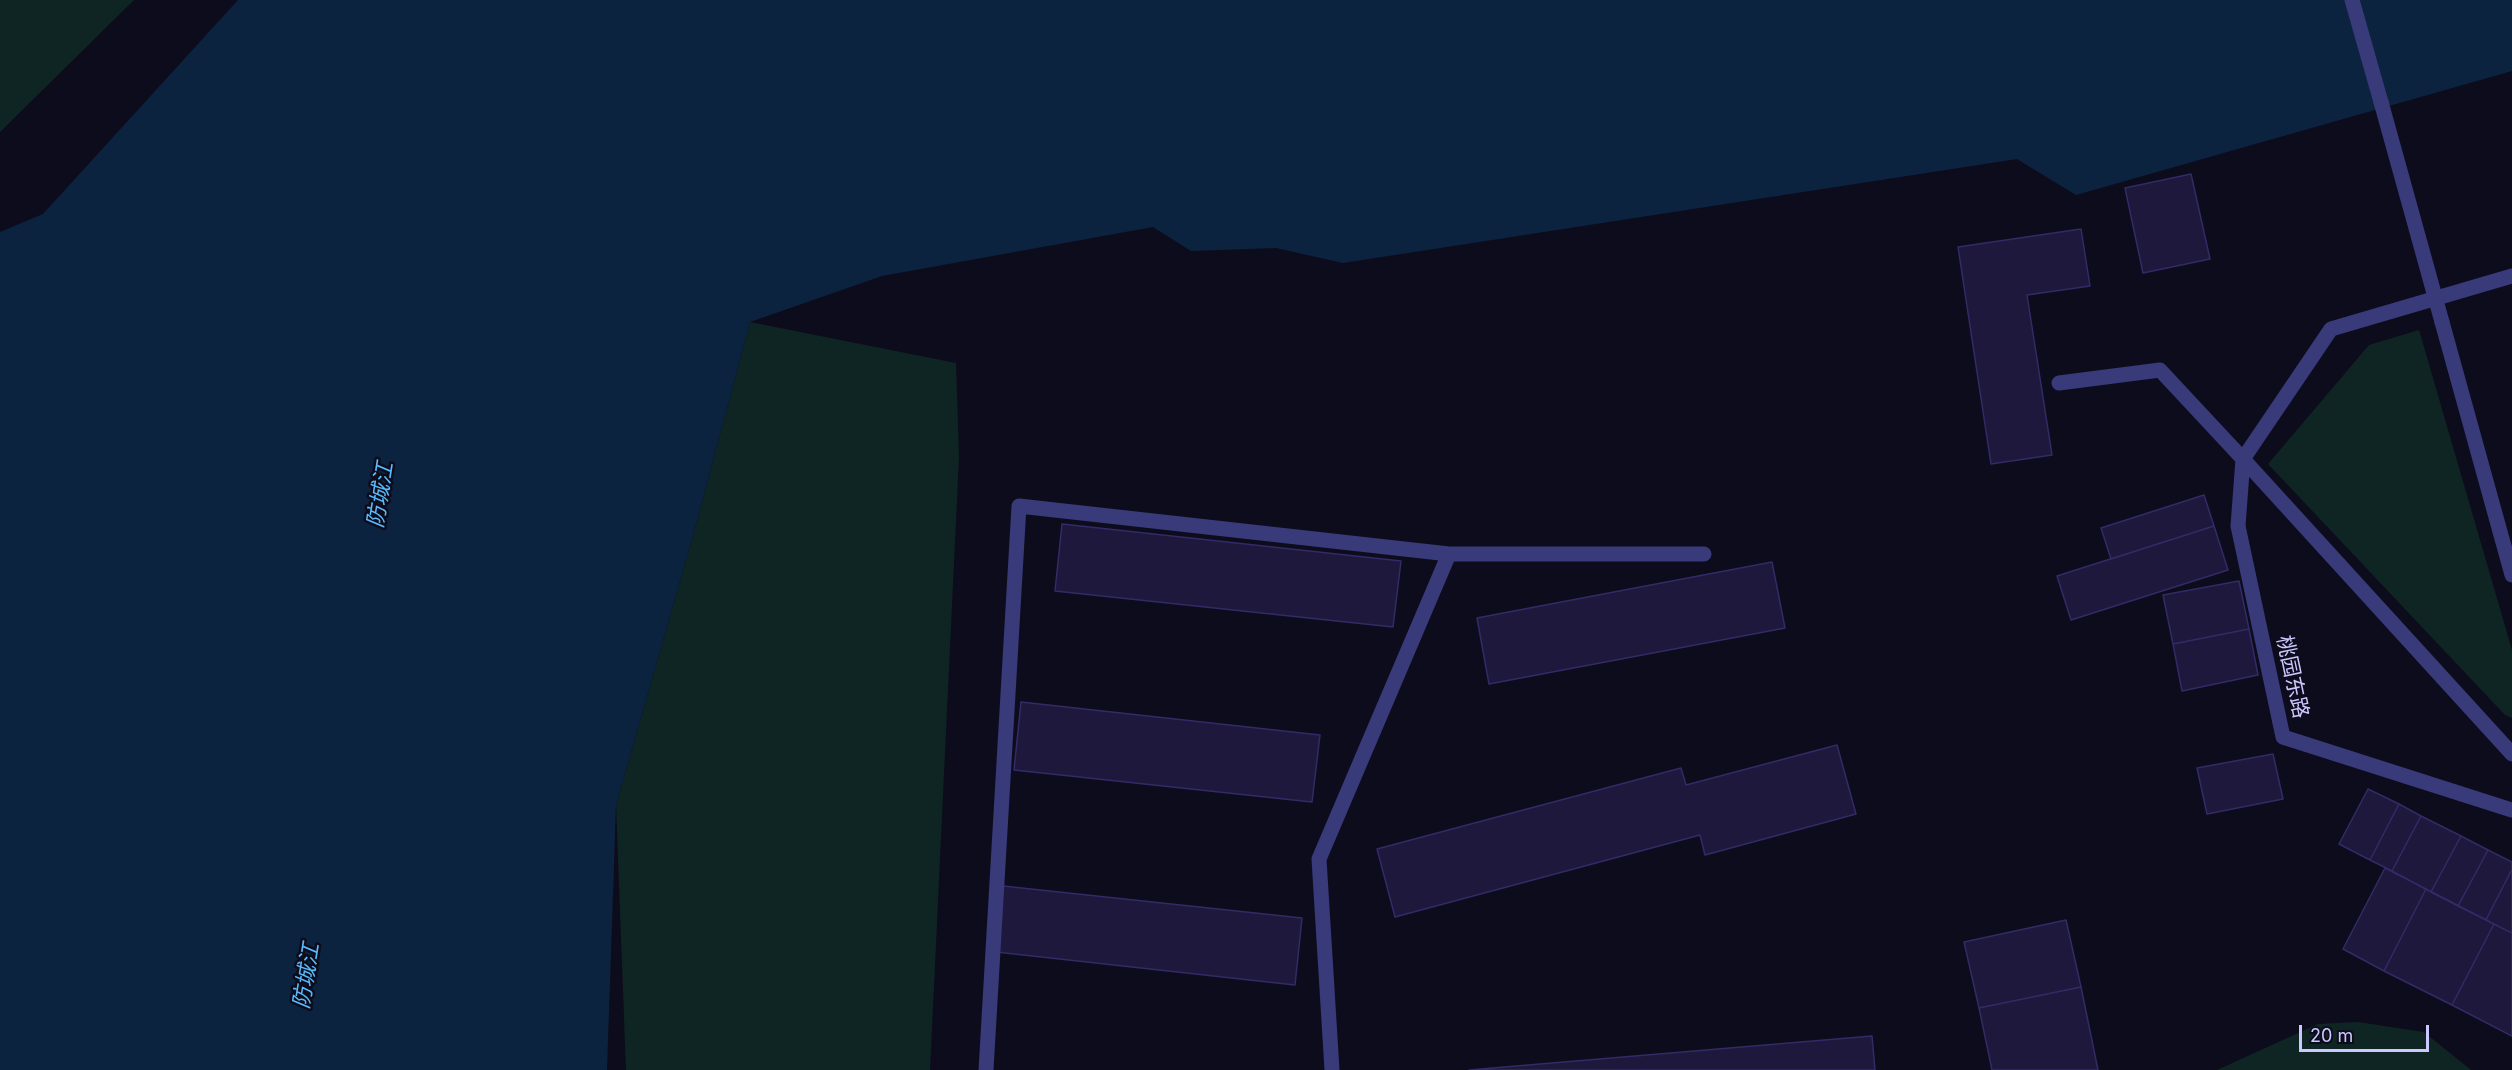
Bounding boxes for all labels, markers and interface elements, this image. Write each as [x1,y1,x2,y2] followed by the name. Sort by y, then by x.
[363,460,399,530] water label: 防城江
[2271,633,2313,721] street label: 桃园东路
[289,941,325,1011] water label: 防城江
[2302,1013,2432,1051] scale bar
[2310,1025,2353,1046] text: 20 m

